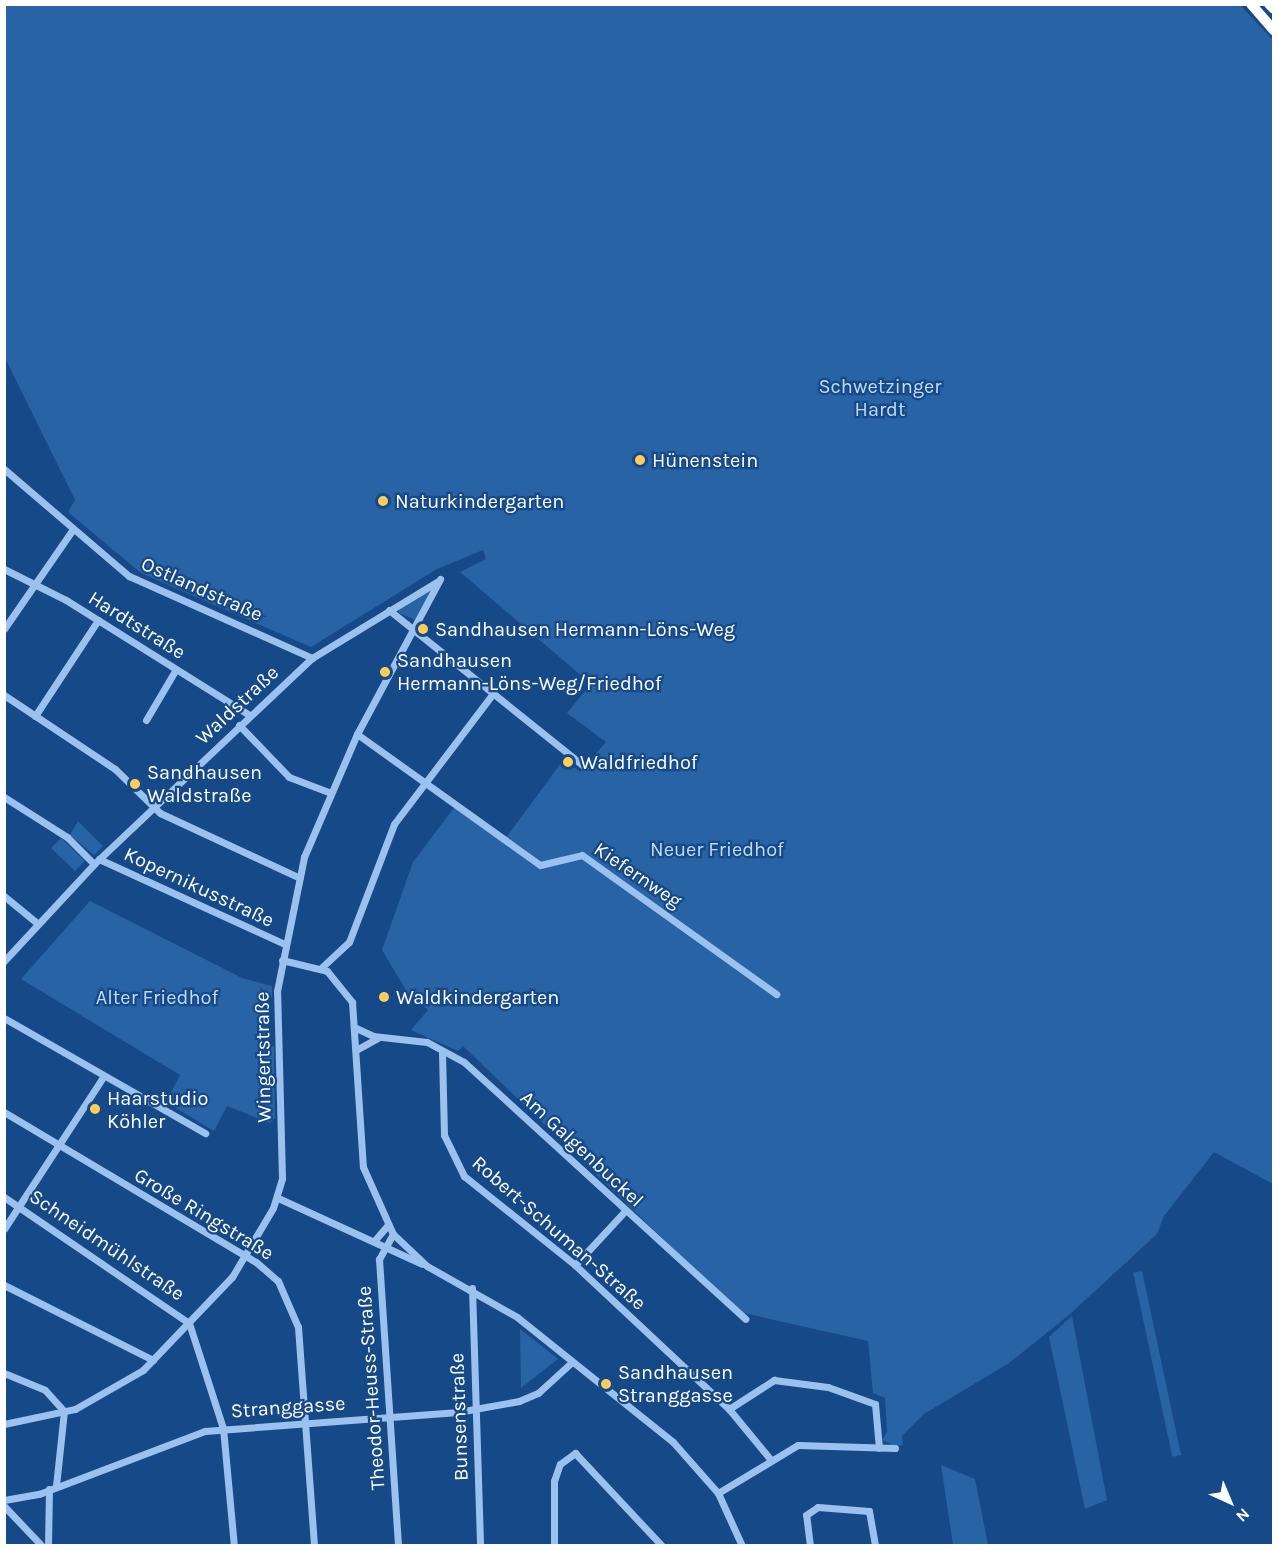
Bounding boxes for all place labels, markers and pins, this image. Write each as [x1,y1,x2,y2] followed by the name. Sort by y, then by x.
[652,448,758,472] place label: Hünenstein
[633,453,647,467] marker: Hünenstein
[395,489,564,513] place label: Naturkindergarten
[376,494,390,508] marker: Naturkindergarten
[435,617,735,641] place label: Sandhausen Hermann-Löns-Weg
[416,622,430,636] marker: Sandhausen Hermann-Löns-Weg
[397,648,662,695] place label: Sandhausen Hermann-Löns-Weg/Friedhof
[378,665,392,679] marker: Sandhausen Hermann-Löns-Weg/Friedhof
[580,750,698,774] place label: Waldfriedhof
[561,755,575,769] marker: Waldfriedhof
[147,760,262,807] place label: Sandhausen Waldstraße
[128,777,142,791] marker: Sandhausen Waldstraße
[396,985,559,1009] place label: Waldkindergarten
[377,990,391,1004] marker: Waldkindergarten
[107,1086,208,1133] place label: Haarstudio Köhler
[88,1102,102,1116] marker: Haarstudio Köhler
[618,1360,733,1407] place label: Sandhausen Stranggasse
[599,1377,613,1391] marker: Sandhausen Stranggasse

